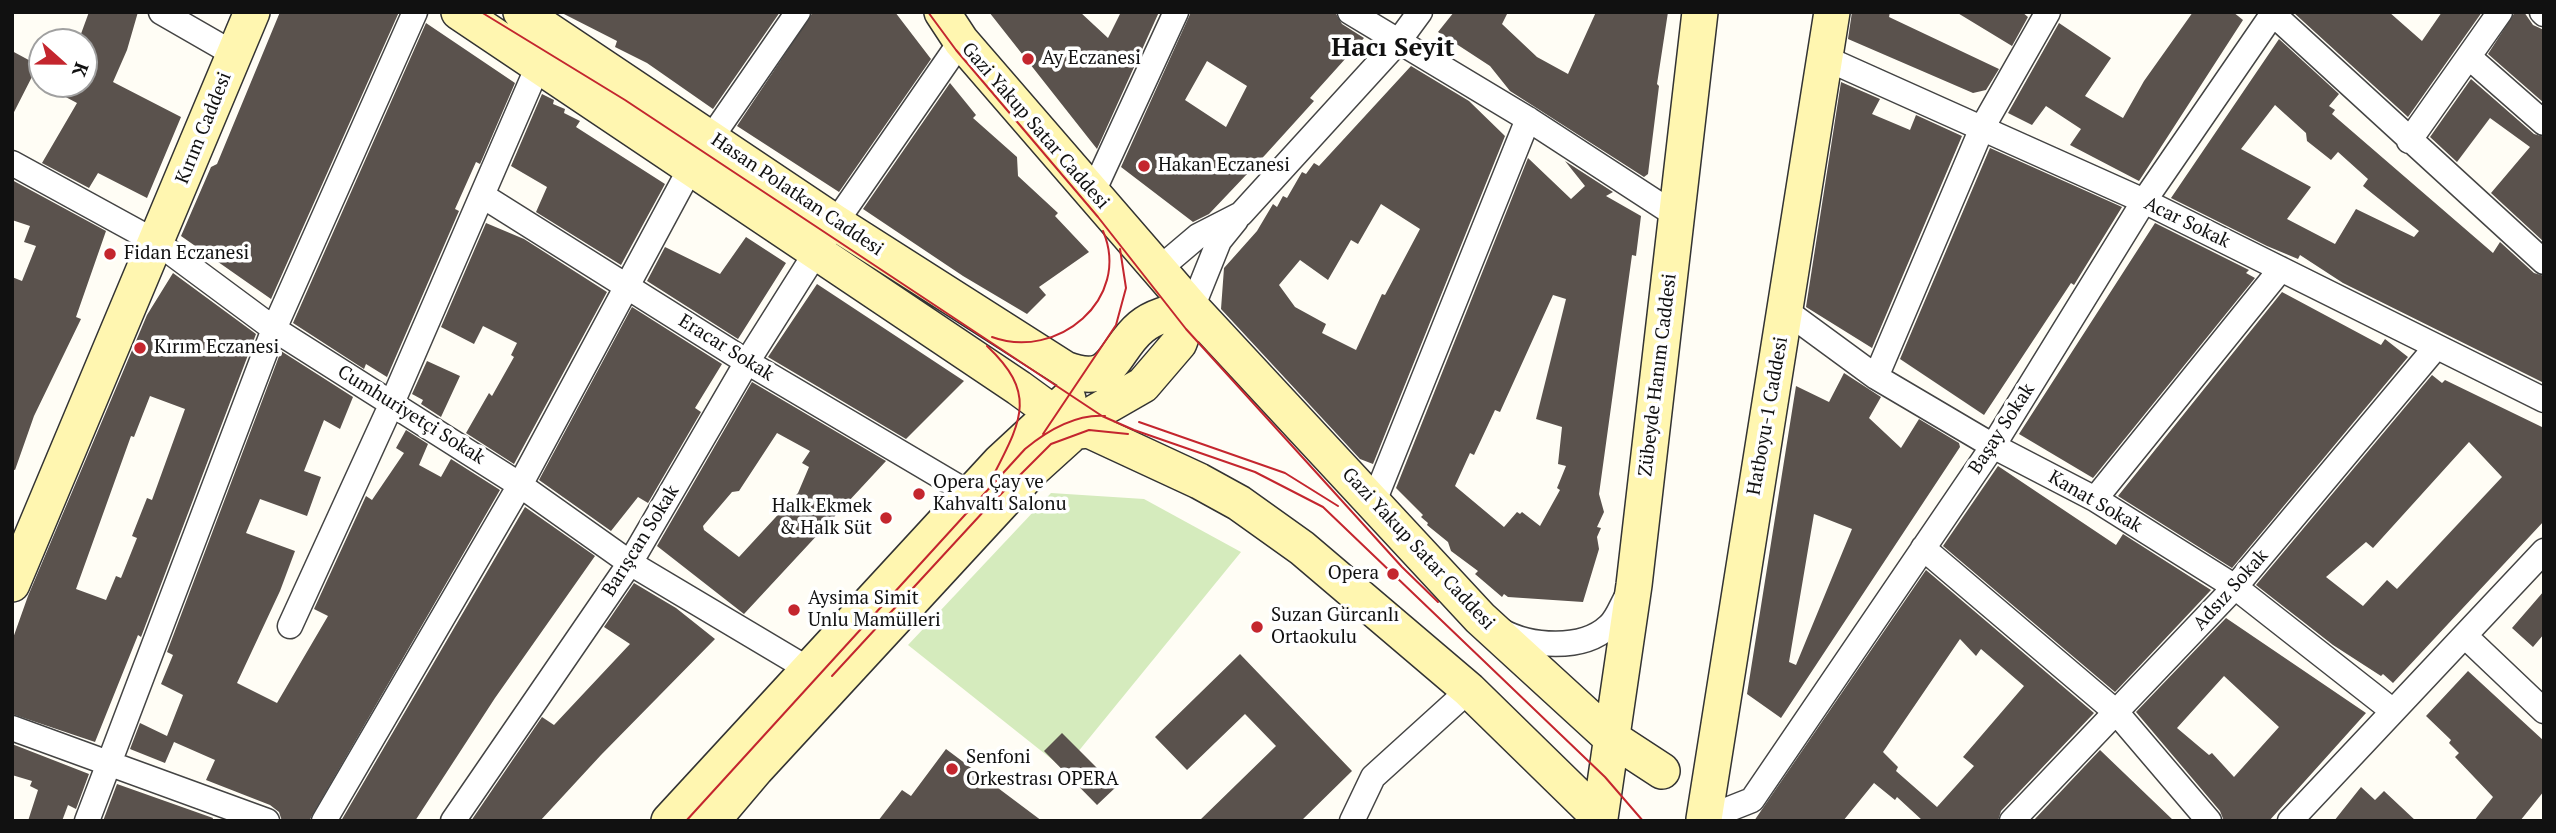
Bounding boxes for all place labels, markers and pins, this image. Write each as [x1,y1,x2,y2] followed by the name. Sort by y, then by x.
[1042,48,1141,70] place label: Ay Eczanesi
[1020,51,1036,67] marker: Ay Eczanesi
[1158,155,1290,177] place label: Hakan Eczanesi
[1136,158,1152,174] marker: Hakan Eczanesi
[124,243,249,265] place label: Fidan Eczanesi
[102,246,118,262] marker: Fidan Eczanesi
[154,337,279,359] place label: Kırım Eczanesi
[132,340,148,356] marker: Kırım Eczanesi
[933,472,1067,516] place label: Opera Çay ve Kahvaltı Salonu
[911,486,927,502] marker: Opera Çay ve Kahvaltı Salonu
[772,496,872,540] place label: Halk Ekmek & Halk Süt
[878,510,894,526] marker: Halk Ekmek & Halk Süt
[1328,563,1379,585] place label: Opera
[1385,566,1401,582] marker: Opera
[808,588,941,632] place label: Aysima Simit Unlu Mamülleri
[786,602,802,618] marker: Aysima Simit Unlu Mamülleri
[1271,605,1399,649] place label: Suzan Gürcanlı Ortaokulu
[1249,619,1265,635] marker: Suzan Gürcanlı Ortaokulu
[966,747,1119,791] place label: Senfoni Orkestrası OPERA
[944,761,960,777] marker: Senfoni Orkestrası OPERA

